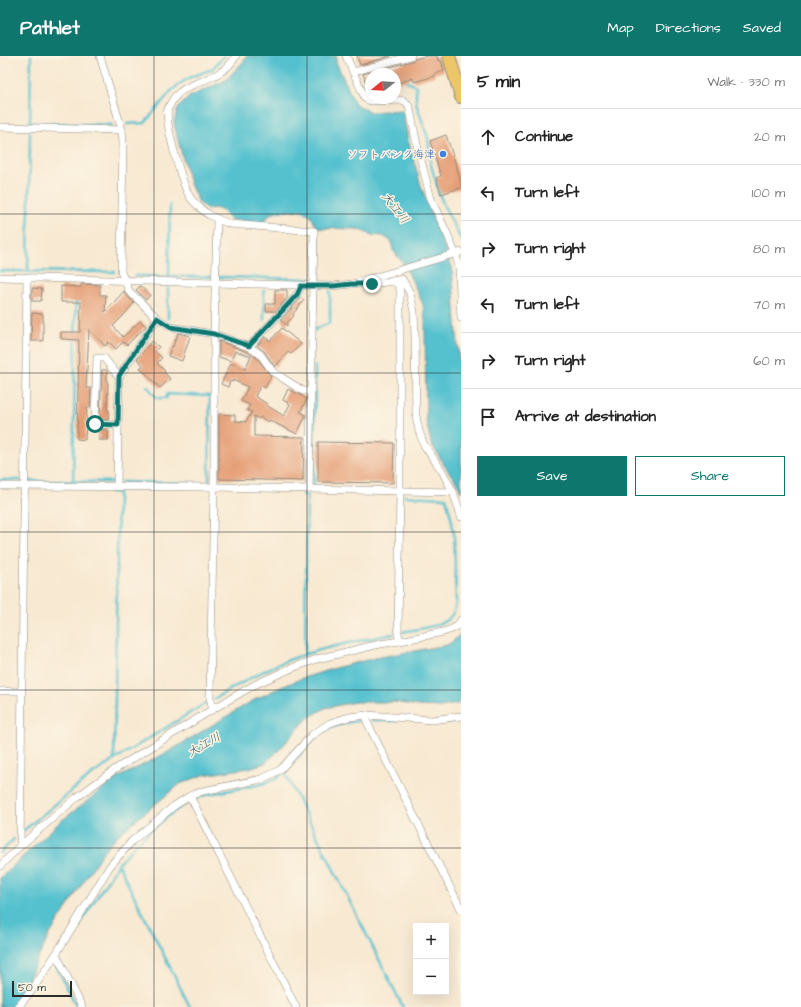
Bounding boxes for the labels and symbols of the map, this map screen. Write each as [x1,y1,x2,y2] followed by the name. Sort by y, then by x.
[365,68,401,104] north arrow
[347,147,435,162] place label: ソフトバンク海津
[438,149,448,159] marker: ソフトバンク海津
[377,189,413,227] water label: 大江川
[363,275,381,293] route end
[86,415,104,433] route start
[184,729,224,761] water label: 大江川
[12,979,72,998] scale bar

